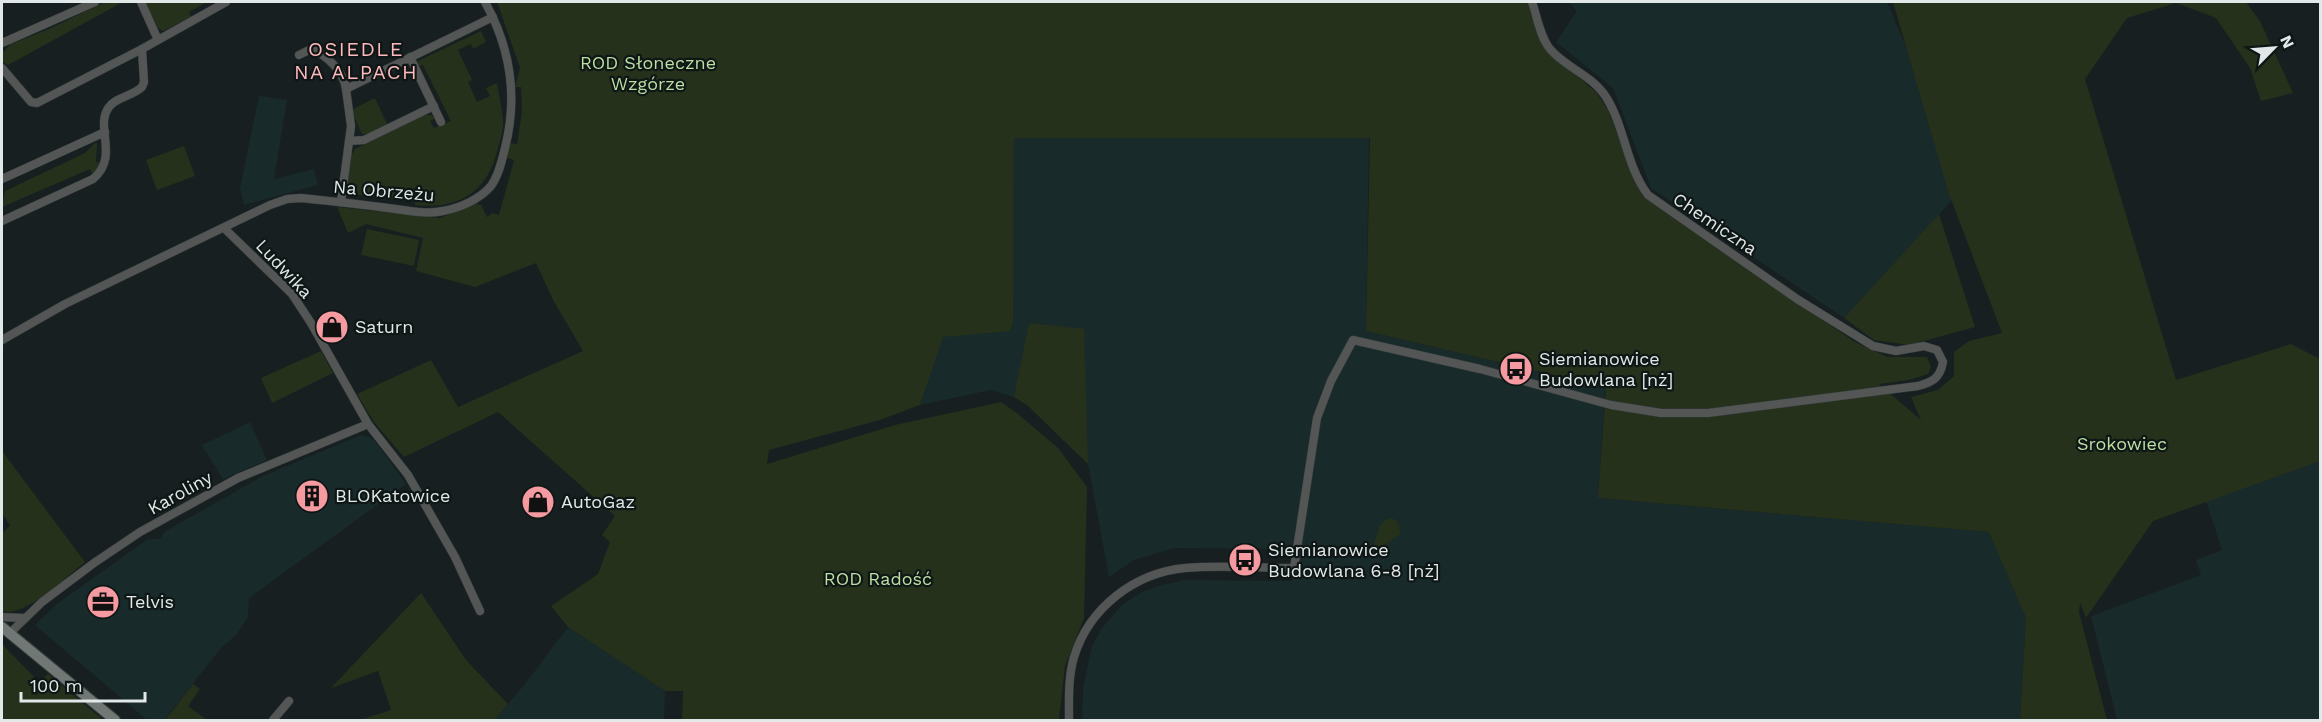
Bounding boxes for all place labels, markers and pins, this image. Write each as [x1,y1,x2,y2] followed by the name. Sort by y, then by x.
[314,309,350,345] shop icon: Saturn
[355,316,413,337] place label: Saturn
[1539,348,1673,390] place label: Siemianowice Budowlana [nż]
[1498,351,1534,387] bus stop icon: Siemianowice Budowlana [nż]
[294,478,330,514] building icon: BLOKatowice
[520,484,556,520] shop icon: AutoGaz
[335,485,450,506] place label: BLOKatowice
[561,491,635,512] place label: AutoGaz
[1268,539,1440,581] place label: Siemianowice Budowlana 6-8 [nż]
[1227,542,1263,578] bus stop icon: Siemianowice Budowlana 6-8 [nż]
[85,584,121,620] office icon: Telvis
[126,591,174,612] place label: Telvis

